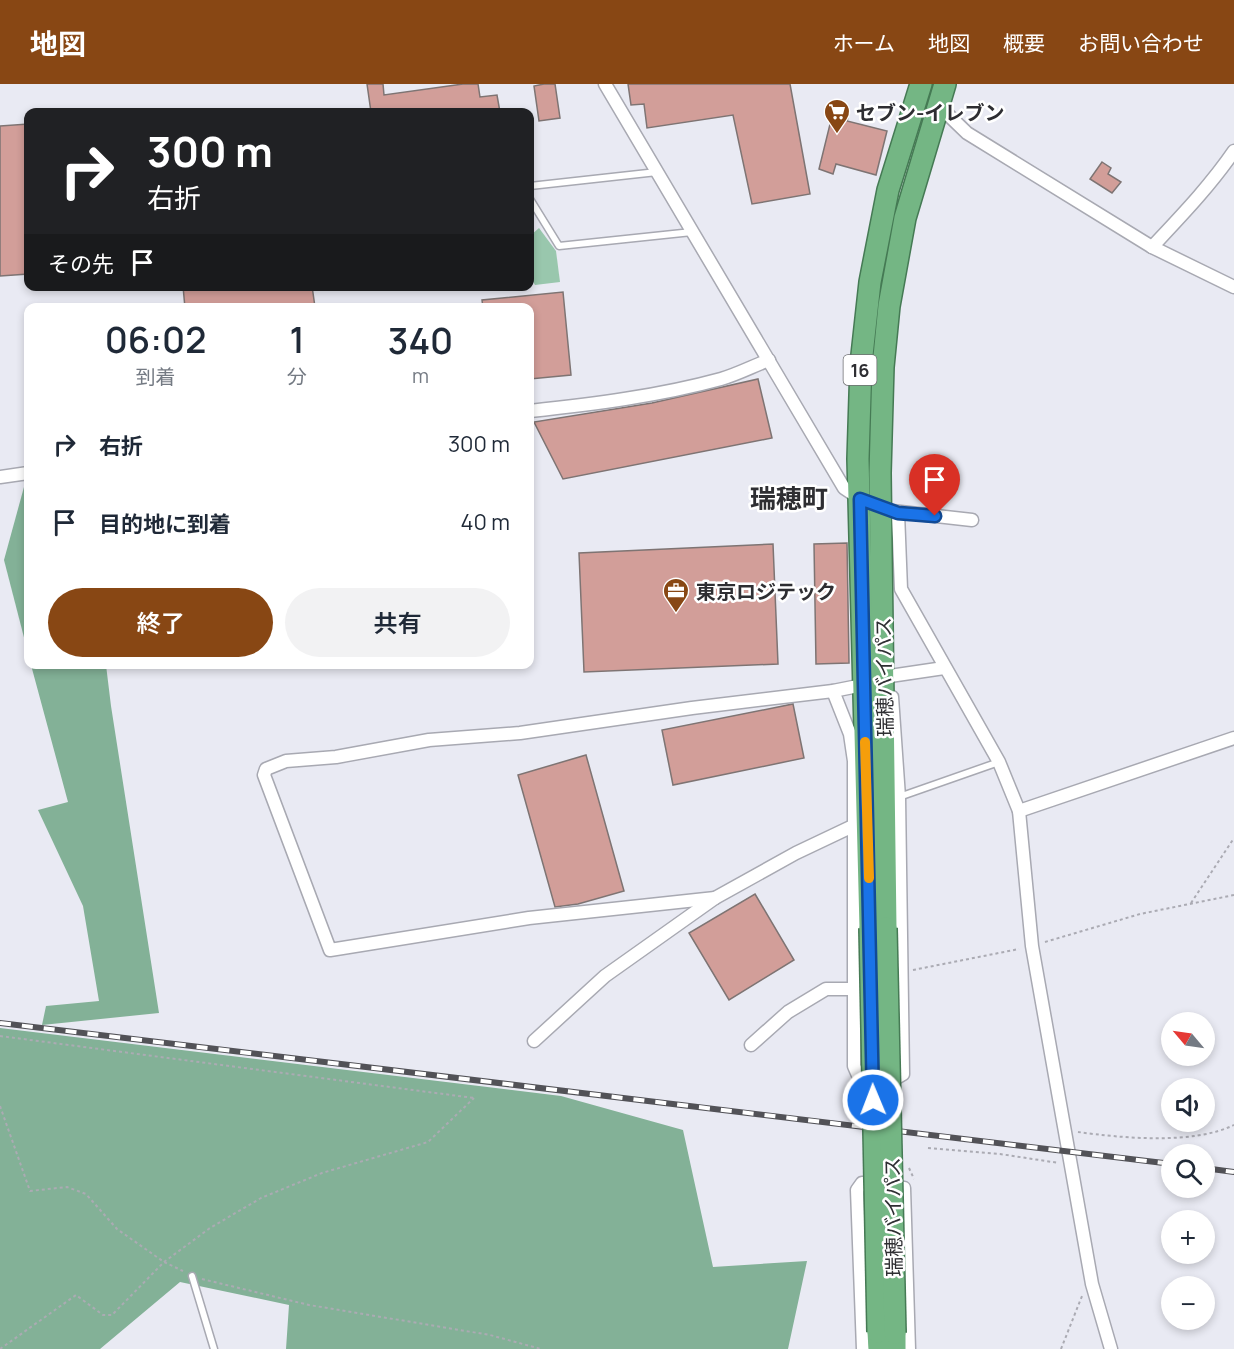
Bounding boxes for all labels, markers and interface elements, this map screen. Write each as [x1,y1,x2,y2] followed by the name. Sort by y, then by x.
[30,24,86,62] text: 地図
[833,29,895,57] text: ホーム
[928,29,970,57] text: 地図
[1003,29,1045,57] text: 概要
[1078,29,1204,57] text: お問い合わせ
[822,97,852,135] supermarket icon: セブン-イレブン
[856,99,1004,126] place label: セブン-イレブン
[147,122,273,180] text: 300 m
[48,132,126,210] icon: right
[147,179,201,216] text: 右折
[126,246,159,279] icon: arrive
[48,249,114,279] text: その先
[105,315,206,364] text: 06:02
[289,315,305,364] text: 1
[388,316,453,365] text: 340
[844,355,876,385] road number: 16
[412,362,429,389] text: m
[136,363,176,390] text: 到着
[287,363,307,390] text: 分
[48,428,81,461] icon: right
[448,429,510,459] text: 300 m
[99,431,143,461] text: 右折
[909,454,960,516] pin
[918,463,951,496] icon: arrive
[750,480,828,516] district label: 瑞穂町
[48,506,81,539] icon: arrive
[461,507,510,537] text: 40 m
[99,509,231,539] text: 目的地に到着
[661,576,691,614] office icon: 東京ロジテック
[696,578,836,605] place label: 東京ロジテック
[48,588,273,657] button: 終了
[285,588,510,657] button: 共有
[869,617,899,737] street label: 瑞穂バイパス
[1161,1012,1215,1066] north arrow
[1161,1012,1215,1330] map controls
[841,1068,905,1132] position arrow
[1161,1078,1215,1132] button: sound
[1161,1144,1215,1198] button: search
[878,1157,908,1277] street label: 瑞穂バイパス
[1161,1210,1215,1264] button: +
[1161,1276,1215,1330] button: −

